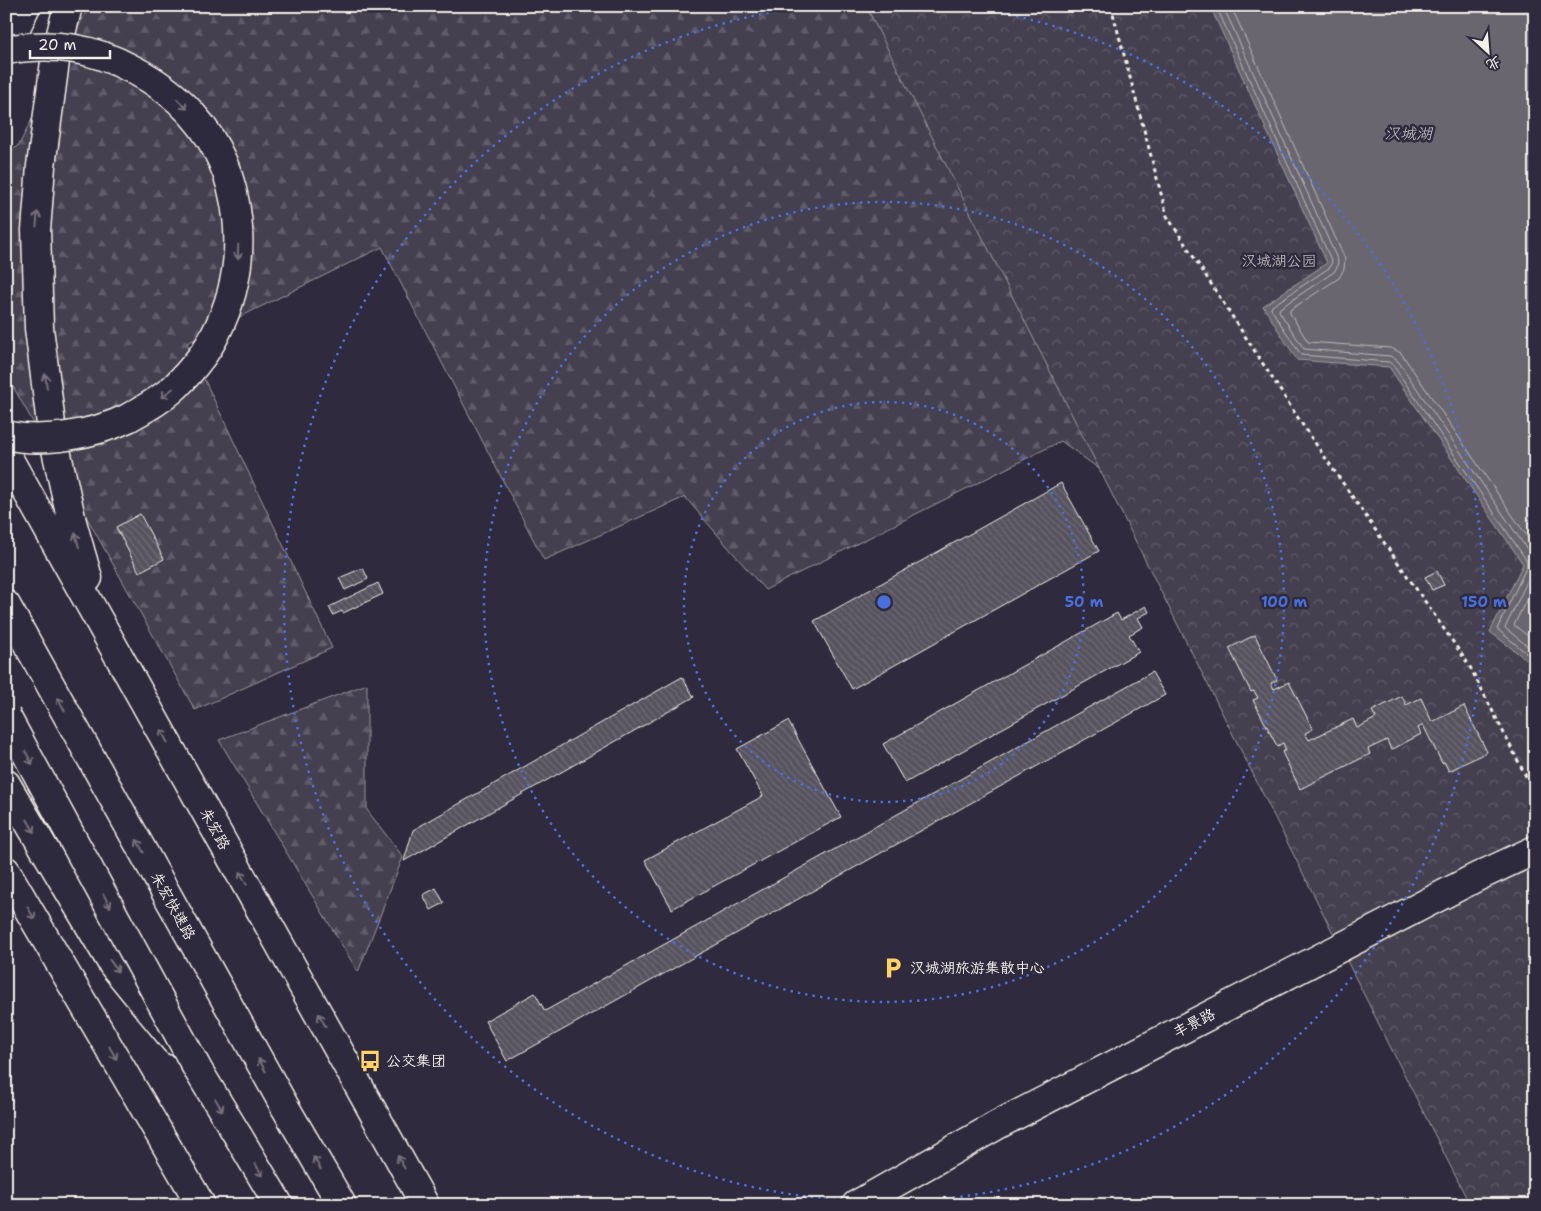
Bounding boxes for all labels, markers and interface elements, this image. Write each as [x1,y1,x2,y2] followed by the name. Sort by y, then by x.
[30,28,110,60] scale bar
[1464,28,1514,78] north arrow
[38,35,77,55] text: 20 m
[1483,53,1504,75] text: 北
[176,98,188,111] one-way arrow
[1384,123,1434,144] water label: 汉城湖
[32,211,41,227] one-way arrow
[233,243,243,259] one-way arrow
[1241,251,1317,271] park label: 汉城湖公园
[41,373,51,389] one-way arrow
[161,387,174,398] one-way arrow
[72,533,81,549] one-way arrow
[1065,592,1104,612] text: 50 m
[1261,592,1307,612] text: 100 m
[1461,592,1507,612] text: 150 m
[875,593,893,611] centre of rings
[56,697,65,712] one-way arrow
[158,730,168,744] one-way arrow
[25,751,35,765] one-way arrow
[195,804,235,854] street label: 朱宏路
[26,819,36,833] one-way arrow
[135,839,144,854] one-way arrow
[146,868,200,944] street label: 朱宏快速路
[237,872,247,886] one-way arrow
[102,894,112,909] one-way arrow
[26,905,36,919] one-way arrow
[880,955,906,981] parking icon: 汉城湖旅游集散中心
[910,958,1045,978] place label: 汉城湖旅游集散中心
[109,959,119,973] one-way arrow
[1169,1004,1219,1042] street label: 丰景路
[317,1013,327,1028] one-way arrow
[108,1046,118,1060] one-way arrow
[357,1048,383,1074] bus stop icon: 公交集团
[386,1051,446,1071] place label: 公交集团
[256,1058,266,1072] one-way arrow
[215,1097,225,1111] one-way arrow
[396,1155,406,1170] one-way arrow
[312,1156,322,1170] one-way arrow
[254,1163,264,1177] one-way arrow

